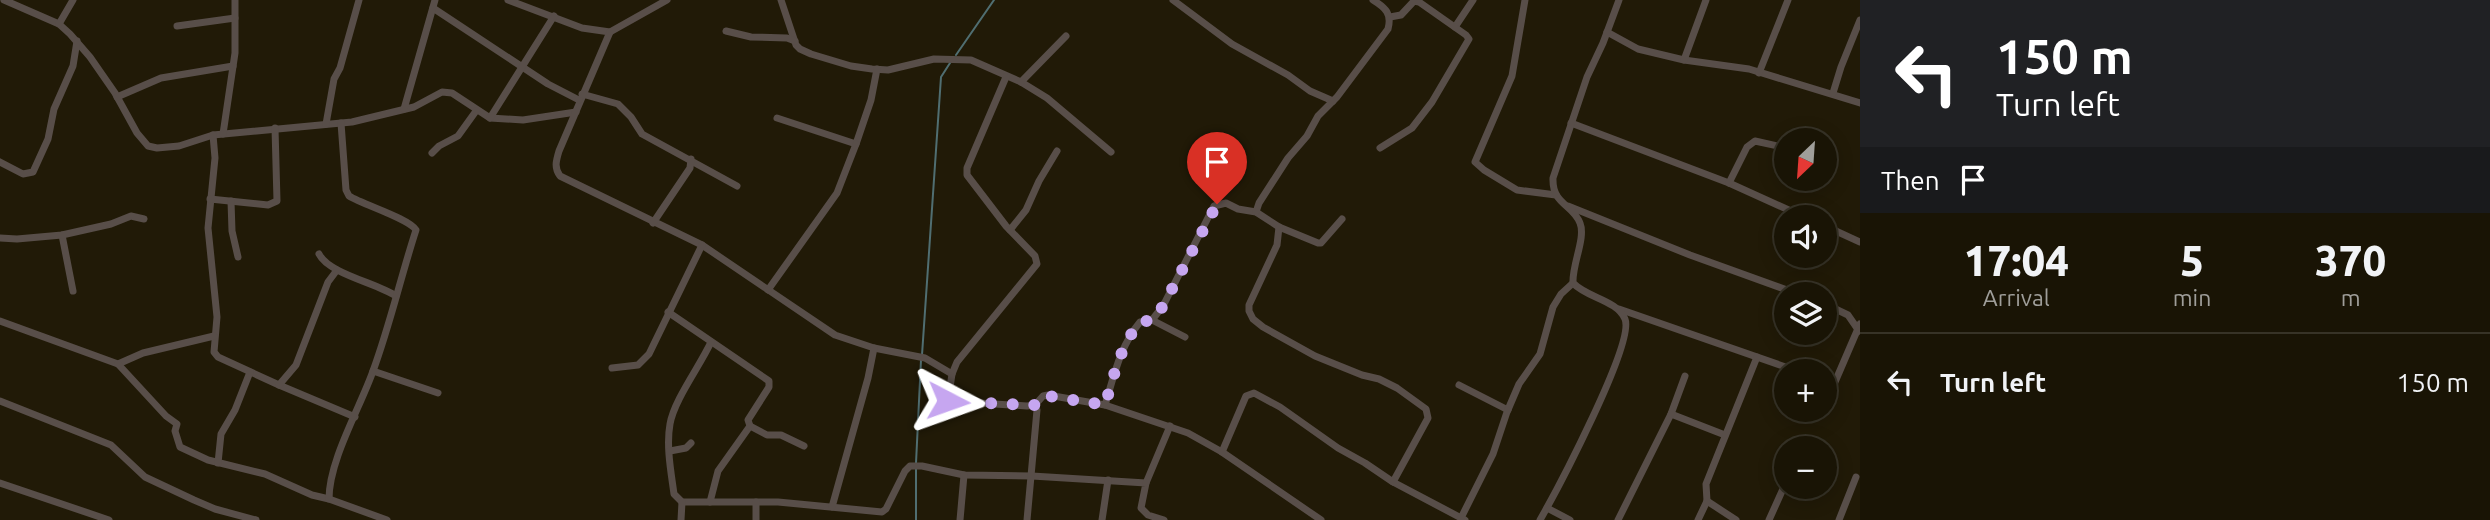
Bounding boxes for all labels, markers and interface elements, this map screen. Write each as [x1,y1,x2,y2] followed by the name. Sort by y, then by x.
[1881,28,1972,119] icon: left
[1996,28,2133,83] text: 150 m
[1996,86,2120,122] text: Turn left
[1774,128,1838,191] north arrow
[1774,128,1837,499] map controls
[1187,132,1247,204] pin
[1198,143,1236,181] icon: arrive
[1954,161,1992,199] icon: arrive
[1881,166,1940,195] text: Then
[1774,205,1837,268] button: sound
[1964,237,2069,284] text: 17:04
[2180,237,2204,284] text: 5
[2315,237,2386,284] text: 370
[1774,282,1837,345] button: layers
[1983,285,2050,310] text: Arrival
[2173,285,2211,310] text: min
[2341,285,2361,310] text: m
[1774,359,1837,422] button: +
[1881,363,1919,401] icon: left
[911,364,985,438] position arrow
[1940,368,2046,397] text: Turn left
[2397,368,2469,397] text: 150 m
[1774,436,1837,499] button: −

